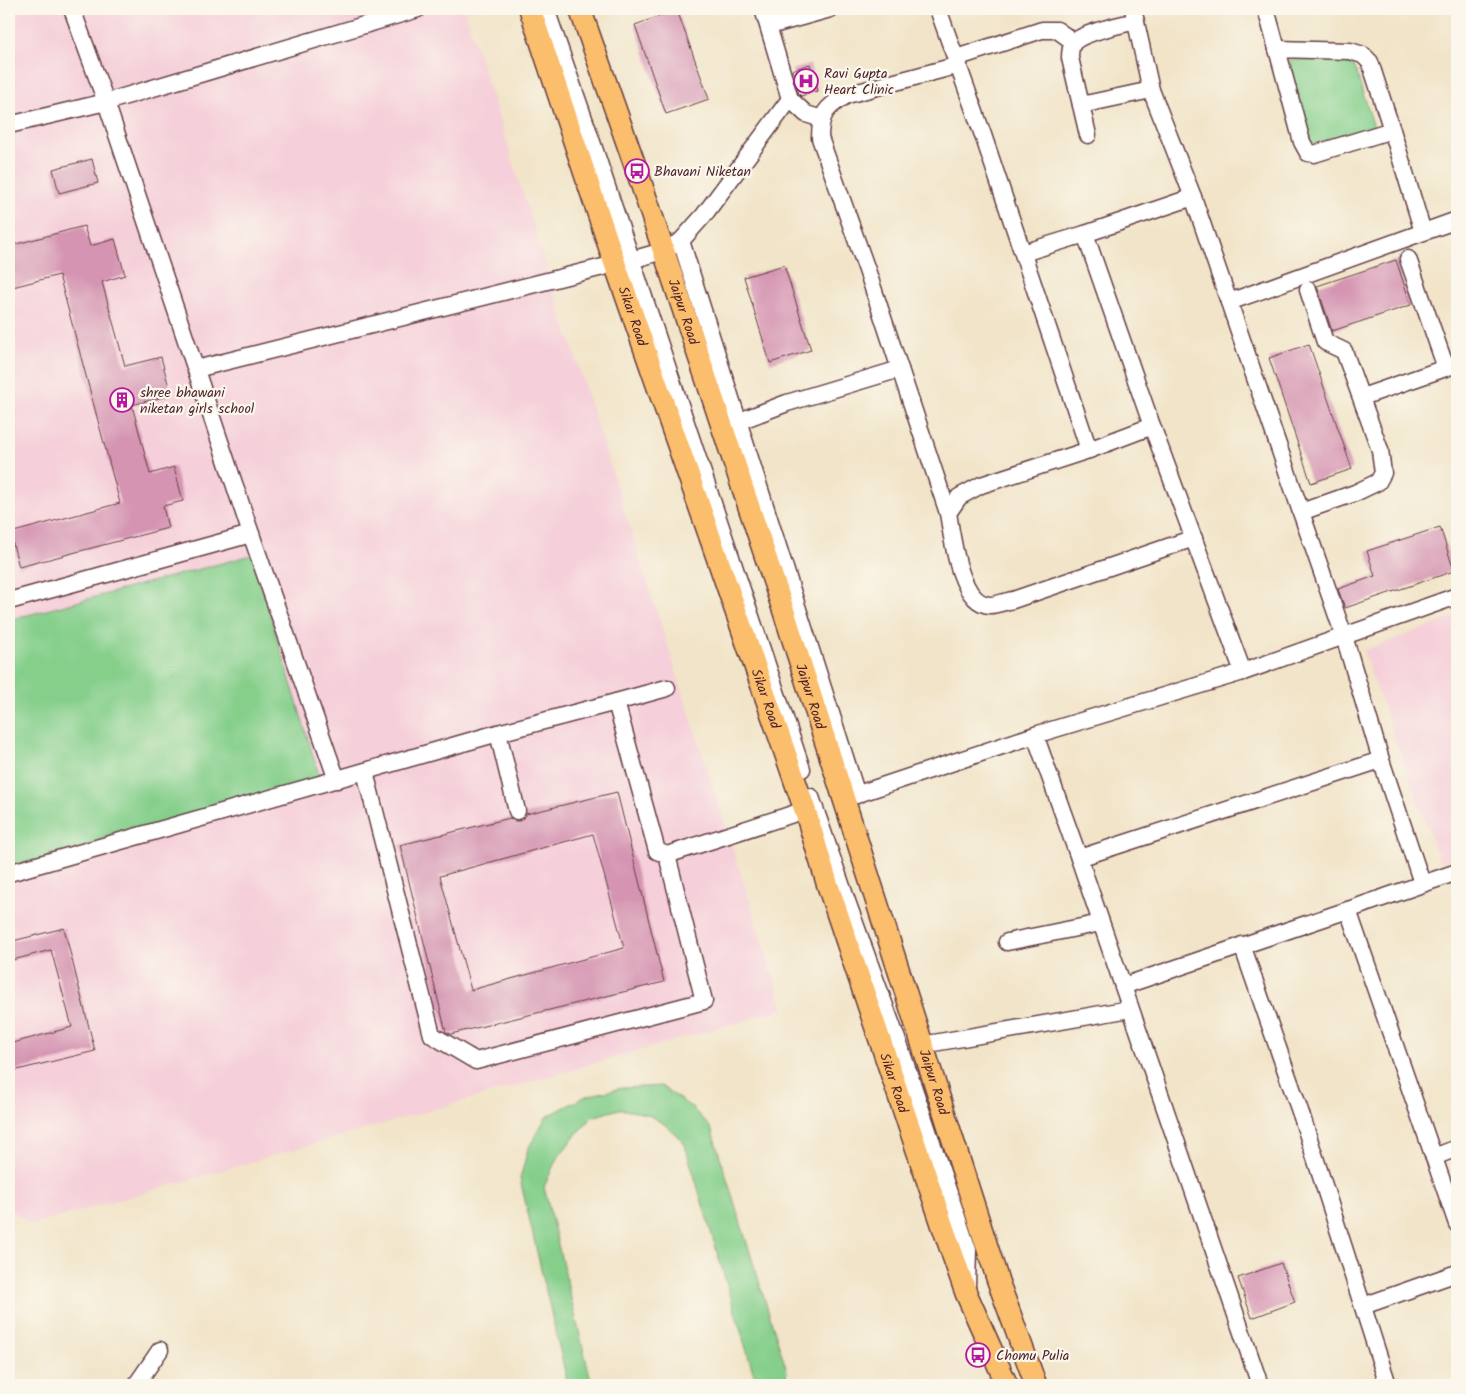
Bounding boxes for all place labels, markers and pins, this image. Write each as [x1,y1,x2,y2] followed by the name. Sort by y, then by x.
[824,63,894,101] place label: Ravi Gupta Heart Clinic
[793,68,819,94] hospital icon: Ravi Gupta Heart Clinic
[624,158,650,184] bus stop icon: Bhavani Niketan
[654,161,751,183] place label: Bhavani Niketan
[140,382,255,420] place label: shree bhawani niketan girls school
[109,387,135,413] building icon: shree bhawani niketan girls school
[965,1342,991,1368] bus stop icon: Chomu Pulia
[996,1345,1069,1367] place label: Chomu Pulia

